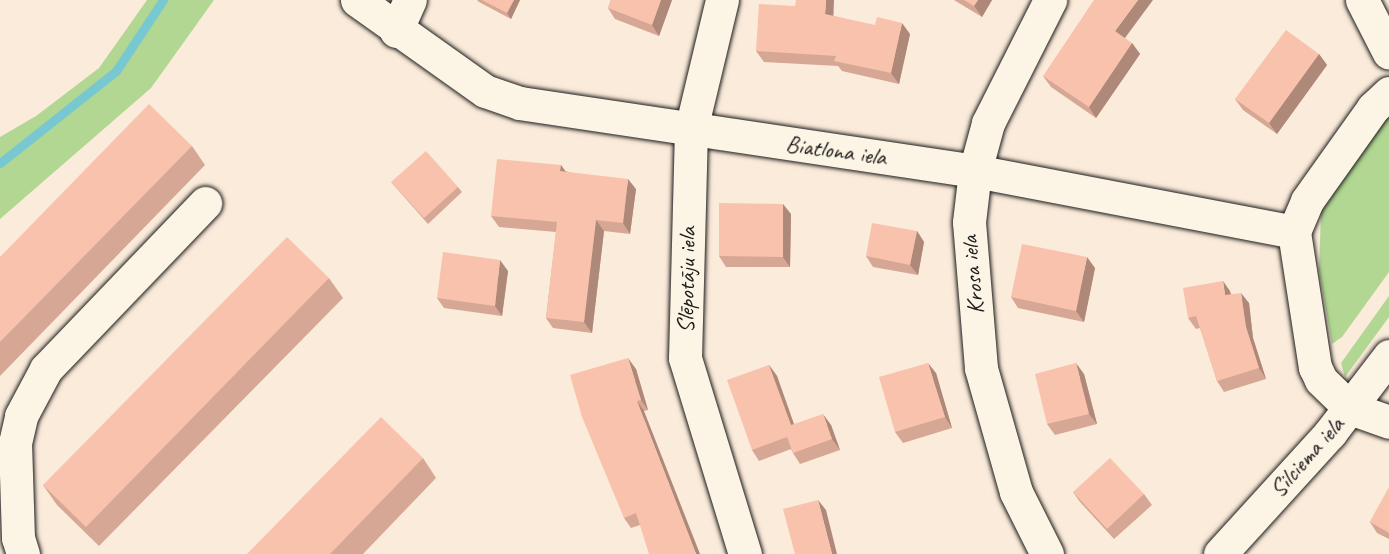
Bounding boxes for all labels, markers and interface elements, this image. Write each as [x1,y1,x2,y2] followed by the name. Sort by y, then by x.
[784,130,888,172] street label: Biatlona iela
[672,227,702,333] street label: Slēpotāju iela
[955,234,991,316] street label: Krosa iela
[1264,411,1350,503] street label: Silciema iela

